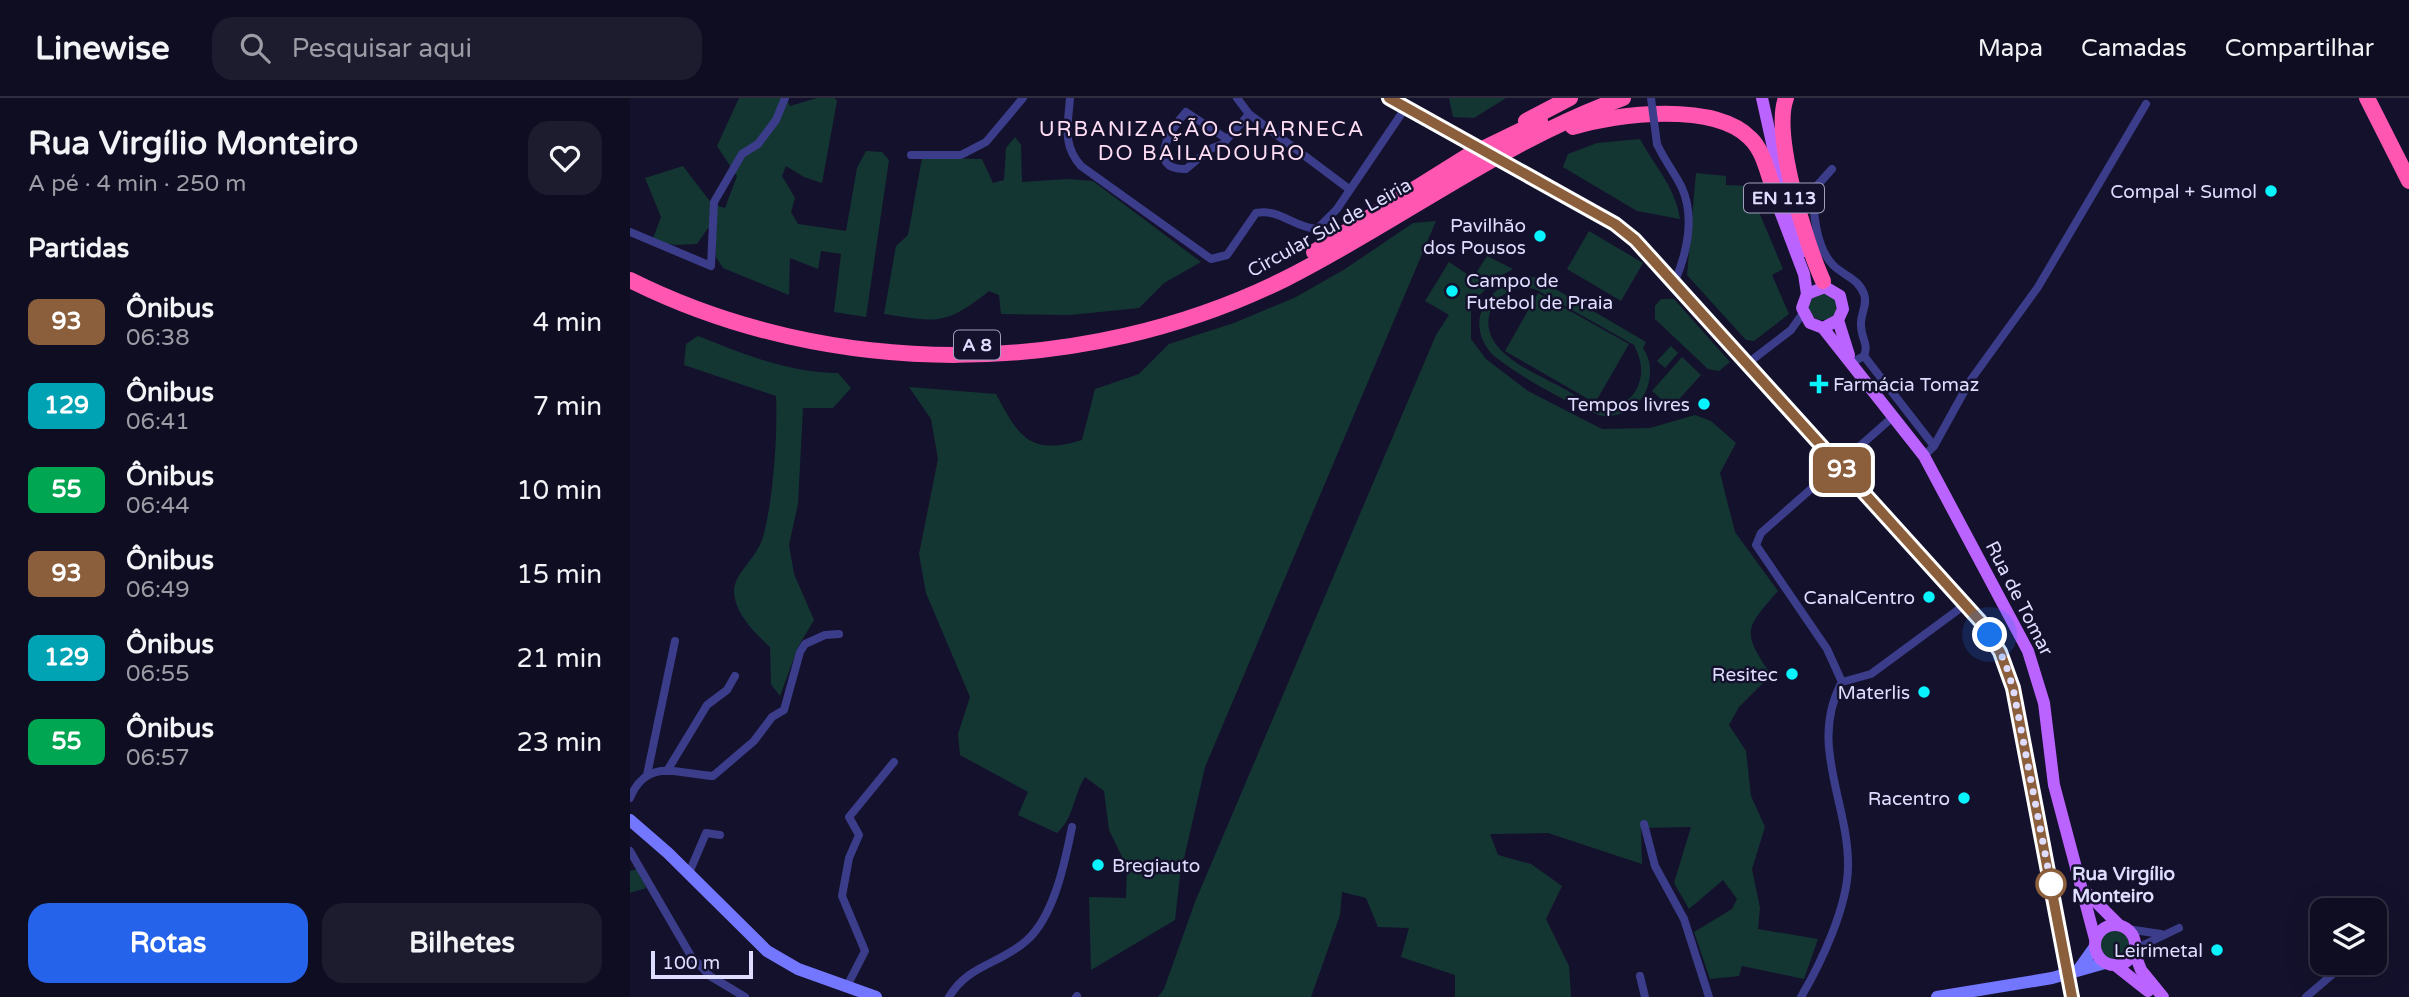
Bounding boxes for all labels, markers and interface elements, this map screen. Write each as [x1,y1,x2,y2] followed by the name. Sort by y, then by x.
[212,17,702,80] search box
[35,29,170,68] text: Linewise
[236,29,274,67] icon: search
[292,33,472,64] text: Pesquisar aqui
[1978,34,2043,63] text: Mapa
[2081,34,2187,63] text: Camadas
[2225,34,2374,63] text: Compartilhar
[1039,117,1365,166] district label: URBANIZAÇÃO CHARNECA DO BAILADOURO
[528,121,602,195] button: heart
[28,124,358,163] text: Rua Virgílio Monteiro
[28,170,246,198] text: A pé · 4 min · 250 m
[1244,174,1415,282] street label: Circular Sul de Leiria
[2110,181,2257,203] place label: Compal + Sumol
[2263,183,2279,199] marker: Compal + Sumol
[1744,184,1824,212] road number: EN 113
[1423,215,1526,259] place label: Pavilhão dos Pousos
[1532,228,1548,244] marker: Pavilhão dos Pousos
[28,233,129,264] text: Partidas
[1466,270,1613,314] place label: Campo de Futebol de Praia
[1444,283,1460,299] marker: Campo de Futebol de Praia
[126,293,214,324] text: Ônibus
[51,307,82,336] text: 93
[533,307,602,338] text: 4 min
[126,324,190,352] text: 06:38
[954,330,1000,360] road number: A 8
[1833,374,1979,396] place label: Farmácia Tomaz
[1811,376,1827,392] marker: Farmácia Tomaz
[126,377,214,408] text: Ônibus
[44,391,89,420] text: 129
[533,391,602,422] text: 7 min
[1567,394,1690,416] place label: Tempos livres
[1696,396,1712,412] marker: Tempos livres
[126,408,190,436] text: 06:41
[1810,447,1874,493] line badge: 93
[1827,455,1857,484] text: 93
[126,461,214,492] text: Ônibus
[51,475,82,504] text: 55
[516,475,602,506] text: 10 min
[126,492,190,520] text: 06:44
[1981,537,2058,660] street label: Rua de Tomar
[126,545,214,576] text: Ônibus
[51,559,82,588] text: 93
[516,559,602,590] text: 15 min
[126,576,190,604] text: 06:49
[1804,587,1915,609] place label: CanalCentro
[1921,589,1937,605] marker: CanalCentro
[1972,617,2007,652] your location
[126,629,214,660] text: Ônibus
[44,643,89,672] text: 129
[516,643,602,674] text: 21 min
[126,660,190,688] text: 06:55
[1712,664,1778,686] place label: Resitec
[1784,666,1800,682] marker: Resitec
[1837,682,1910,704] place label: Materlis
[1916,684,1932,700] marker: Materlis
[126,713,214,744] text: Ônibus
[51,727,82,756] text: 55
[516,727,602,758] text: 23 min
[126,744,190,772] text: 06:57
[1868,788,1950,810] place label: Racentro
[1956,790,1972,806] marker: Racentro
[1112,855,1200,877] place label: Bregiauto
[1090,857,1106,873] marker: Bregiauto
[2072,863,2175,907] place label: Rua Virgílio Monteiro
[2036,869,2066,899] marker: Rua Virgílio Monteiro
[2310,898,2387,975] map controls
[2310,898,2387,975] button: layers
[28,903,308,983] button: Rotas
[322,903,602,983] button: Bilhetes
[2114,940,2203,962] place label: Leirimetal
[2209,942,2225,958] marker: Leirimetal
[651,948,752,980] scale bar
[662,952,720,974] text: 100 m

